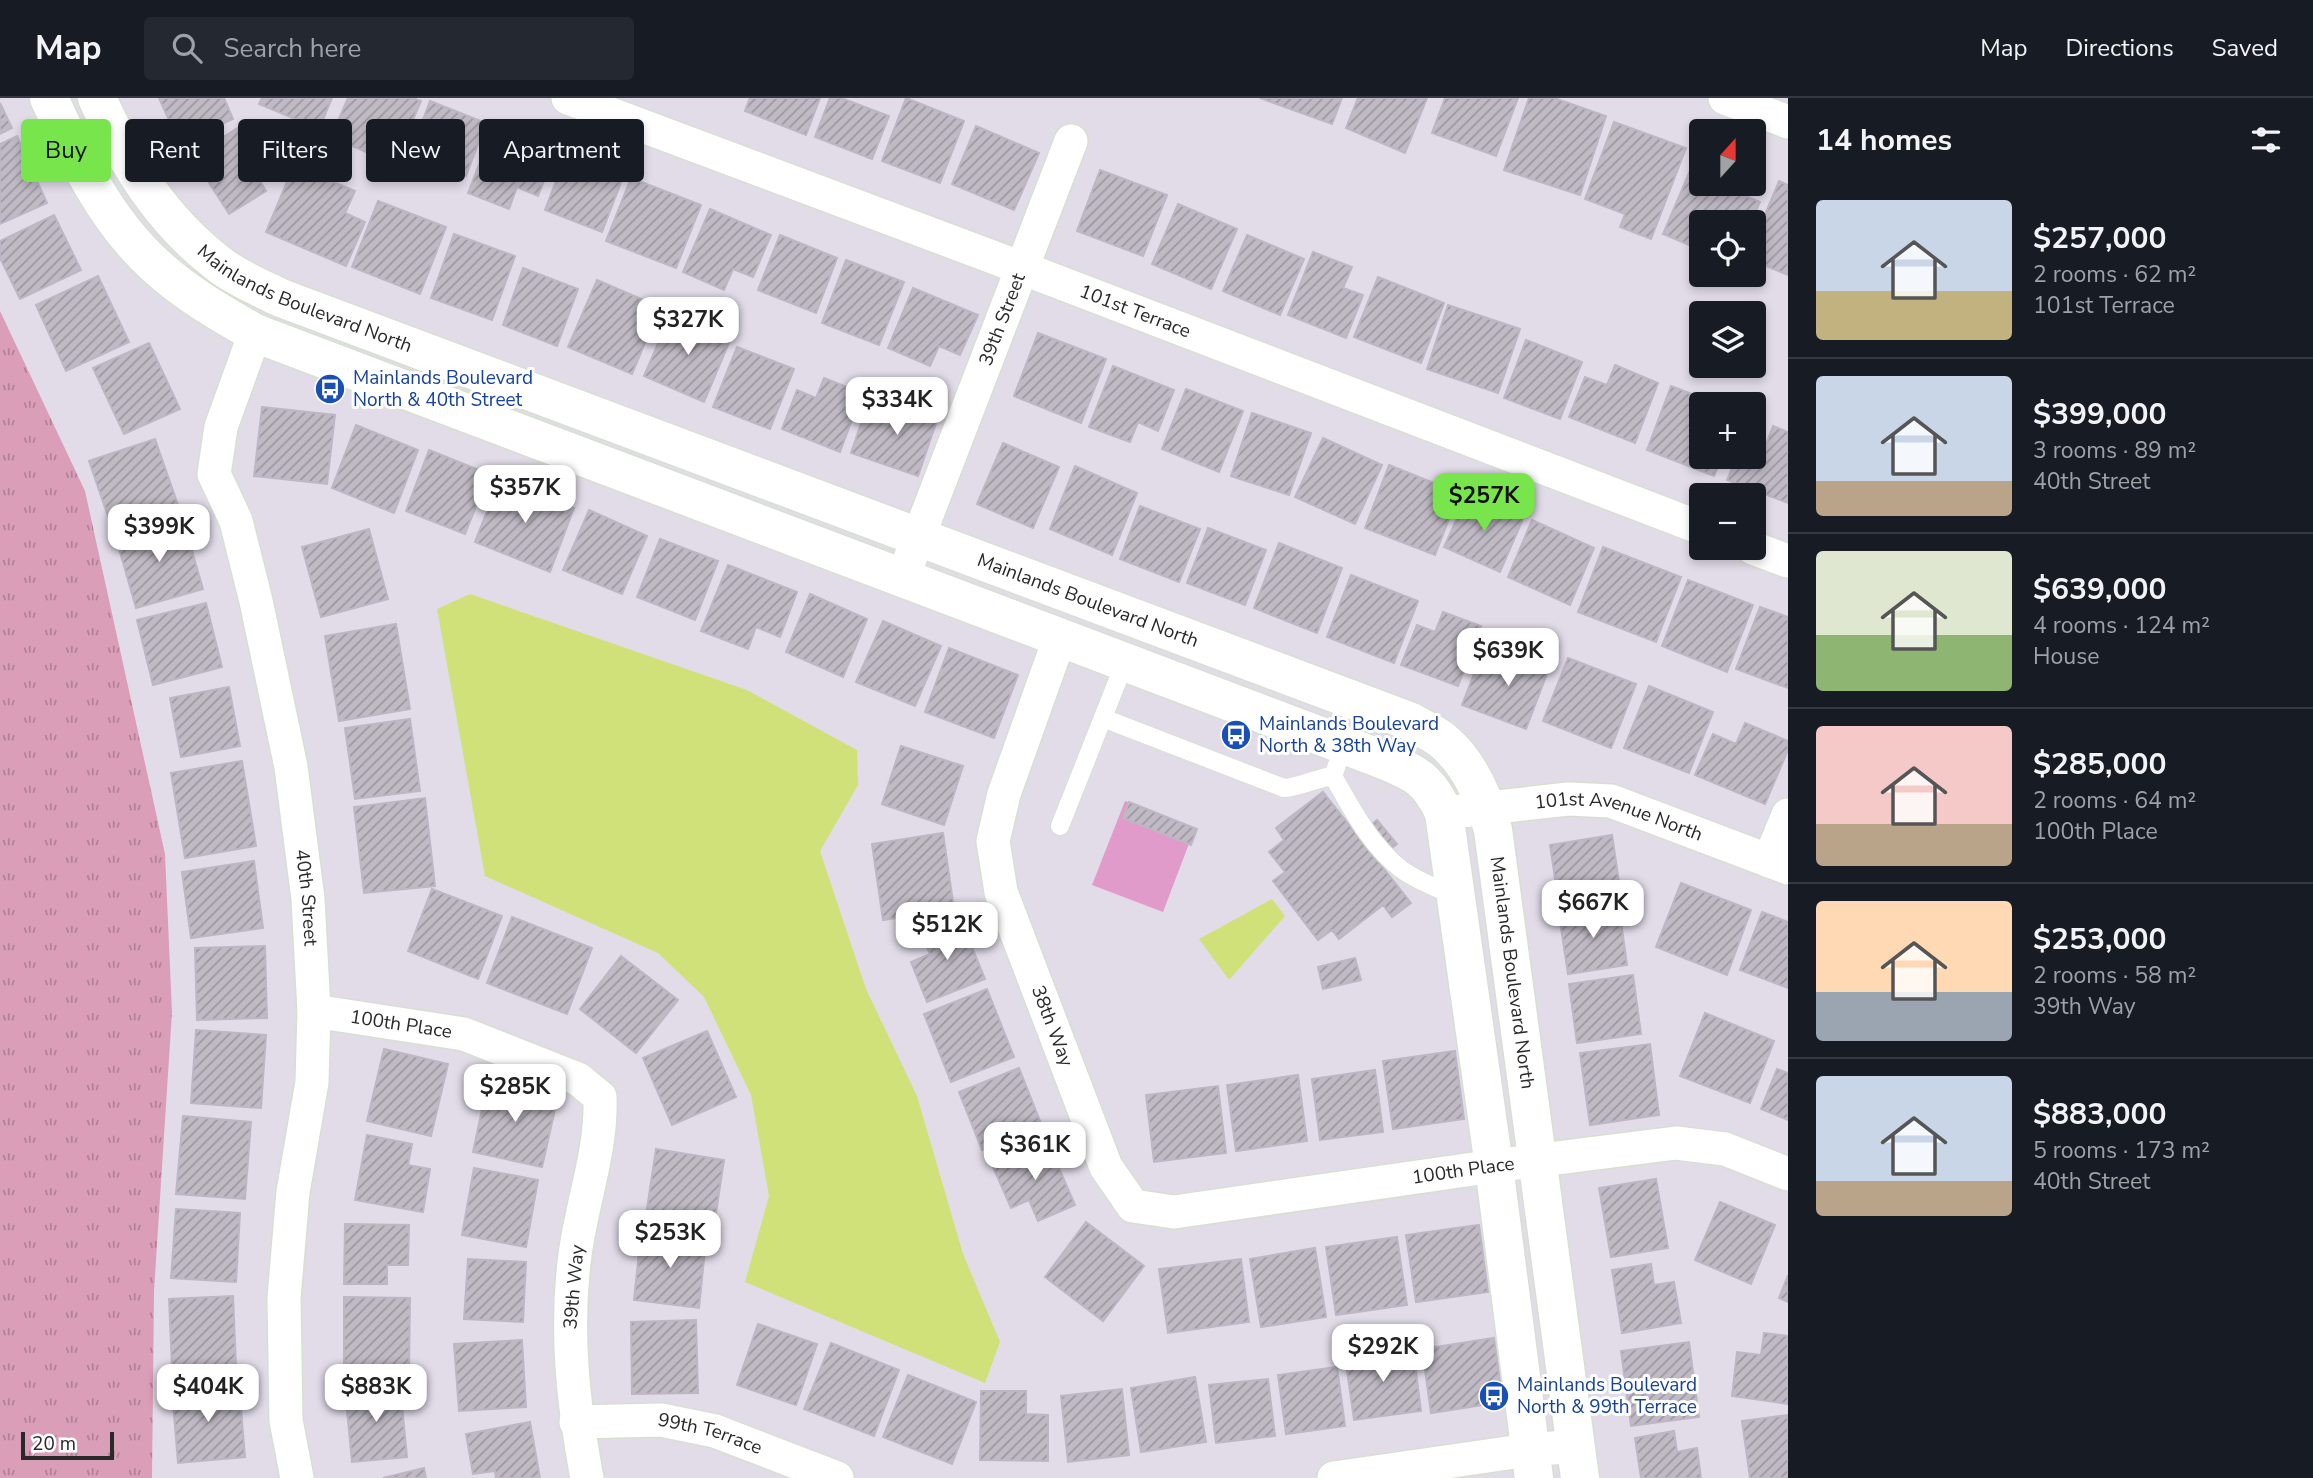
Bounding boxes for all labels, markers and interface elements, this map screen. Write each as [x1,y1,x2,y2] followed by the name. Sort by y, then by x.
[144,17,634,80] search box
[35,26,102,71] text: Map
[168,29,206,67] icon: search
[224,31,361,66] text: Search here
[1980,32,2027,64] text: Map
[2065,32,2174,64] text: Directions
[2212,32,2278,64] text: Saved
[21,119,111,182] chip: Buy
[125,119,224,182] chip: Rent
[238,119,352,182] chip: Filters
[366,119,465,182] chip: New
[479,119,644,182] chip: Apartment
[1689,119,1766,196] north arrow
[1689,119,1766,560] map controls
[1816,120,1952,161] text: 14 homes
[2247,121,2285,159] icon: filters
[1689,210,1766,287] button: locate
[2033,218,2166,259] text: $257,000
[1872,228,1956,312] icon: home
[191,239,416,359] street label: Mainlands Boulevard North
[2033,259,2196,290] text: 2 rooms · 62 m²
[973,269,1032,369] street label: 39th Street
[1076,278,1195,344] street label: 101st Terrace
[2033,290,2175,321] text: 101st Terrace
[639,298,737,357] pin: $327K
[1689,301,1766,378] button: layers
[653,304,723,335] text: $327K
[353,365,533,413] place label: Mainlands Boulevard North & 40th Street
[313,372,347,406] bus stop icon: Mainlands Boulevard North & 40th Street
[848,378,946,437] pin: $334K
[862,384,932,415] text: $334K
[1689,392,1766,469] button: +
[2033,394,2166,435] text: $399,000
[1872,404,1956,488] icon: home
[2033,435,2196,466] text: 3 rooms · 89 m²
[476,466,574,525] pin: $357K
[2033,466,2150,497] text: 40th Street
[490,472,560,503] text: $357K
[1435,474,1533,533] pin: $257K
[1449,480,1519,511] text: $257K
[1689,483,1766,560] button: −
[110,504,208,564] pin: $399K
[124,511,194,542] text: $399K
[974,547,1202,654] street label: Mainlands Boulevard North
[2033,569,2166,610] text: $639,000
[1872,579,1956,663] icon: home
[2033,610,2210,641] text: 4 rooms · 124 m²
[1459,628,1557,688] pin: $639K
[1473,635,1543,666] text: $639K
[2033,641,2100,672] text: House
[1259,711,1439,759] place label: Mainlands Boulevard North & 38th Way
[1219,718,1253,752] bus stop icon: Mainlands Boulevard North & 38th Way
[2033,744,2166,785] text: $285,000
[1872,754,1956,838] icon: home
[2033,785,2196,816] text: 2 rooms · 64 m²
[1533,786,1706,848] street label: 101st Avenue North
[2033,816,2158,847] text: 100th Place
[289,848,324,947] street label: 40th Street
[1484,855,1541,1091] street label: Mainlands Boulevard North
[1544,880,1642,940] pin: $667K
[1558,887,1628,918] text: $667K
[898,902,996,962] pin: $512K
[912,909,982,940] text: $512K
[2033,919,2166,960] text: $253,000
[1872,929,1956,1013] icon: home
[2033,960,2196,991] text: 2 rooms · 58 m²
[1025,982,1079,1070] street label: 38th Way
[2033,991,2136,1022] text: 39th Way
[348,1004,454,1045] street label: 100th Place
[466,1065,564,1124] pin: $285K
[480,1071,550,1102] text: $285K
[2033,1094,2166,1135] text: $883,000
[1872,1104,1956,1188] icon: home
[986,1122,1084,1182] pin: $361K
[1000,1129,1070,1160] text: $361K
[2033,1135,2210,1166] text: 5 rooms · 173 m²
[1410,1151,1516,1191] street label: 100th Place
[2033,1166,2150,1197] text: 40th Street
[621,1210,719,1270] pin: $253K
[635,1217,705,1248] text: $253K
[557,1243,591,1330] street label: 39th Way
[1334,1324,1432,1384] pin: $292K
[1348,1331,1418,1362] text: $292K
[159,1364,257,1424] pin: $404K
[327,1364,425,1424] pin: $883K
[173,1371,243,1402] text: $404K
[341,1371,411,1402] text: $883K
[1517,1372,1697,1420] place label: Mainlands Boulevard North & 99th Terrace
[1477,1379,1511,1413] bus stop icon: Mainlands Boulevard North & 99th Terrace
[656,1407,766,1461] street label: 99th Terrace
[21,1429,114,1461] scale bar
[32,1431,76,1457] text: 20 m

